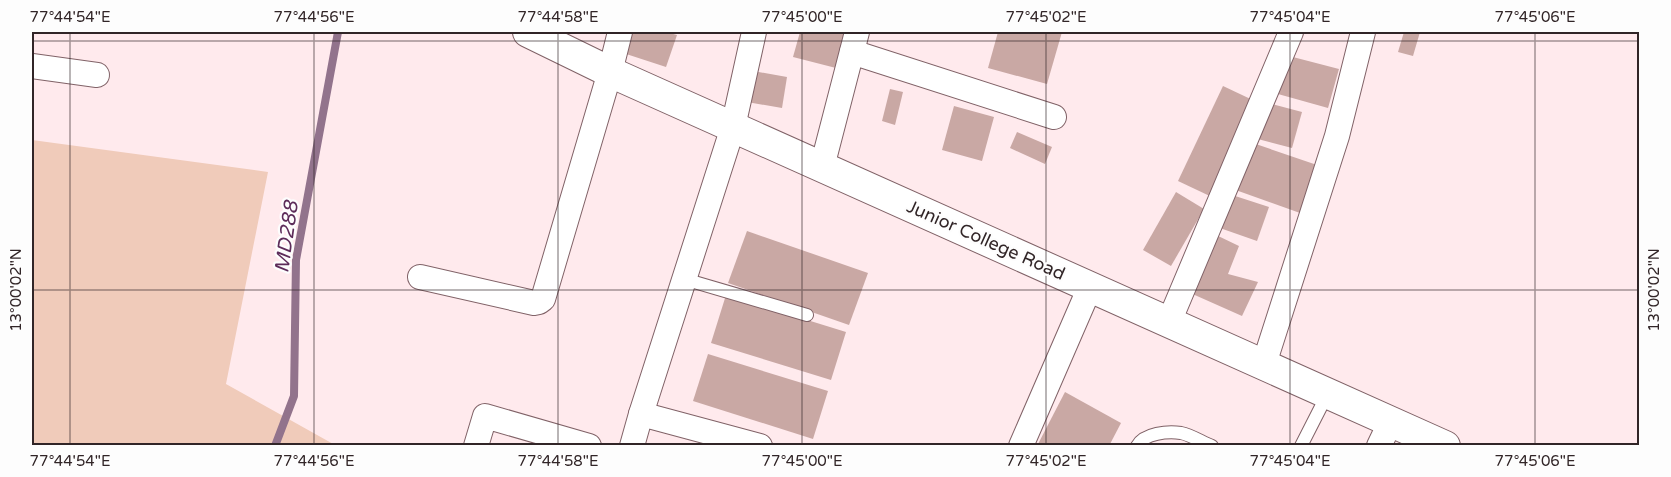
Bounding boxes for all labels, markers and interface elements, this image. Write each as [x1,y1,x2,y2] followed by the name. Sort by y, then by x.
[30,8,110,26] text: 77°44'54"E
[274,8,354,26] text: 77°44'56"E
[518,8,598,26] text: 77°44'58"E
[762,8,842,26] text: 77°45'00"E
[1006,8,1086,26] text: 77°45'02"E
[1250,8,1330,26] text: 77°45'04"E
[1495,8,1575,26] text: 77°45'06"E
[903,195,1069,285] street label: Junior College Road
[270,198,304,274] water label: MD288
[7,248,25,332] text: 13°00'02"N
[1645,248,1663,332] text: 13°00'02"N
[30,452,110,470] text: 77°44'54"E
[274,452,354,470] text: 77°44'56"E
[518,452,598,470] text: 77°44'58"E
[762,452,842,470] text: 77°45'00"E
[1006,452,1086,470] text: 77°45'02"E
[1250,452,1330,470] text: 77°45'04"E
[1495,452,1575,470] text: 77°45'06"E

